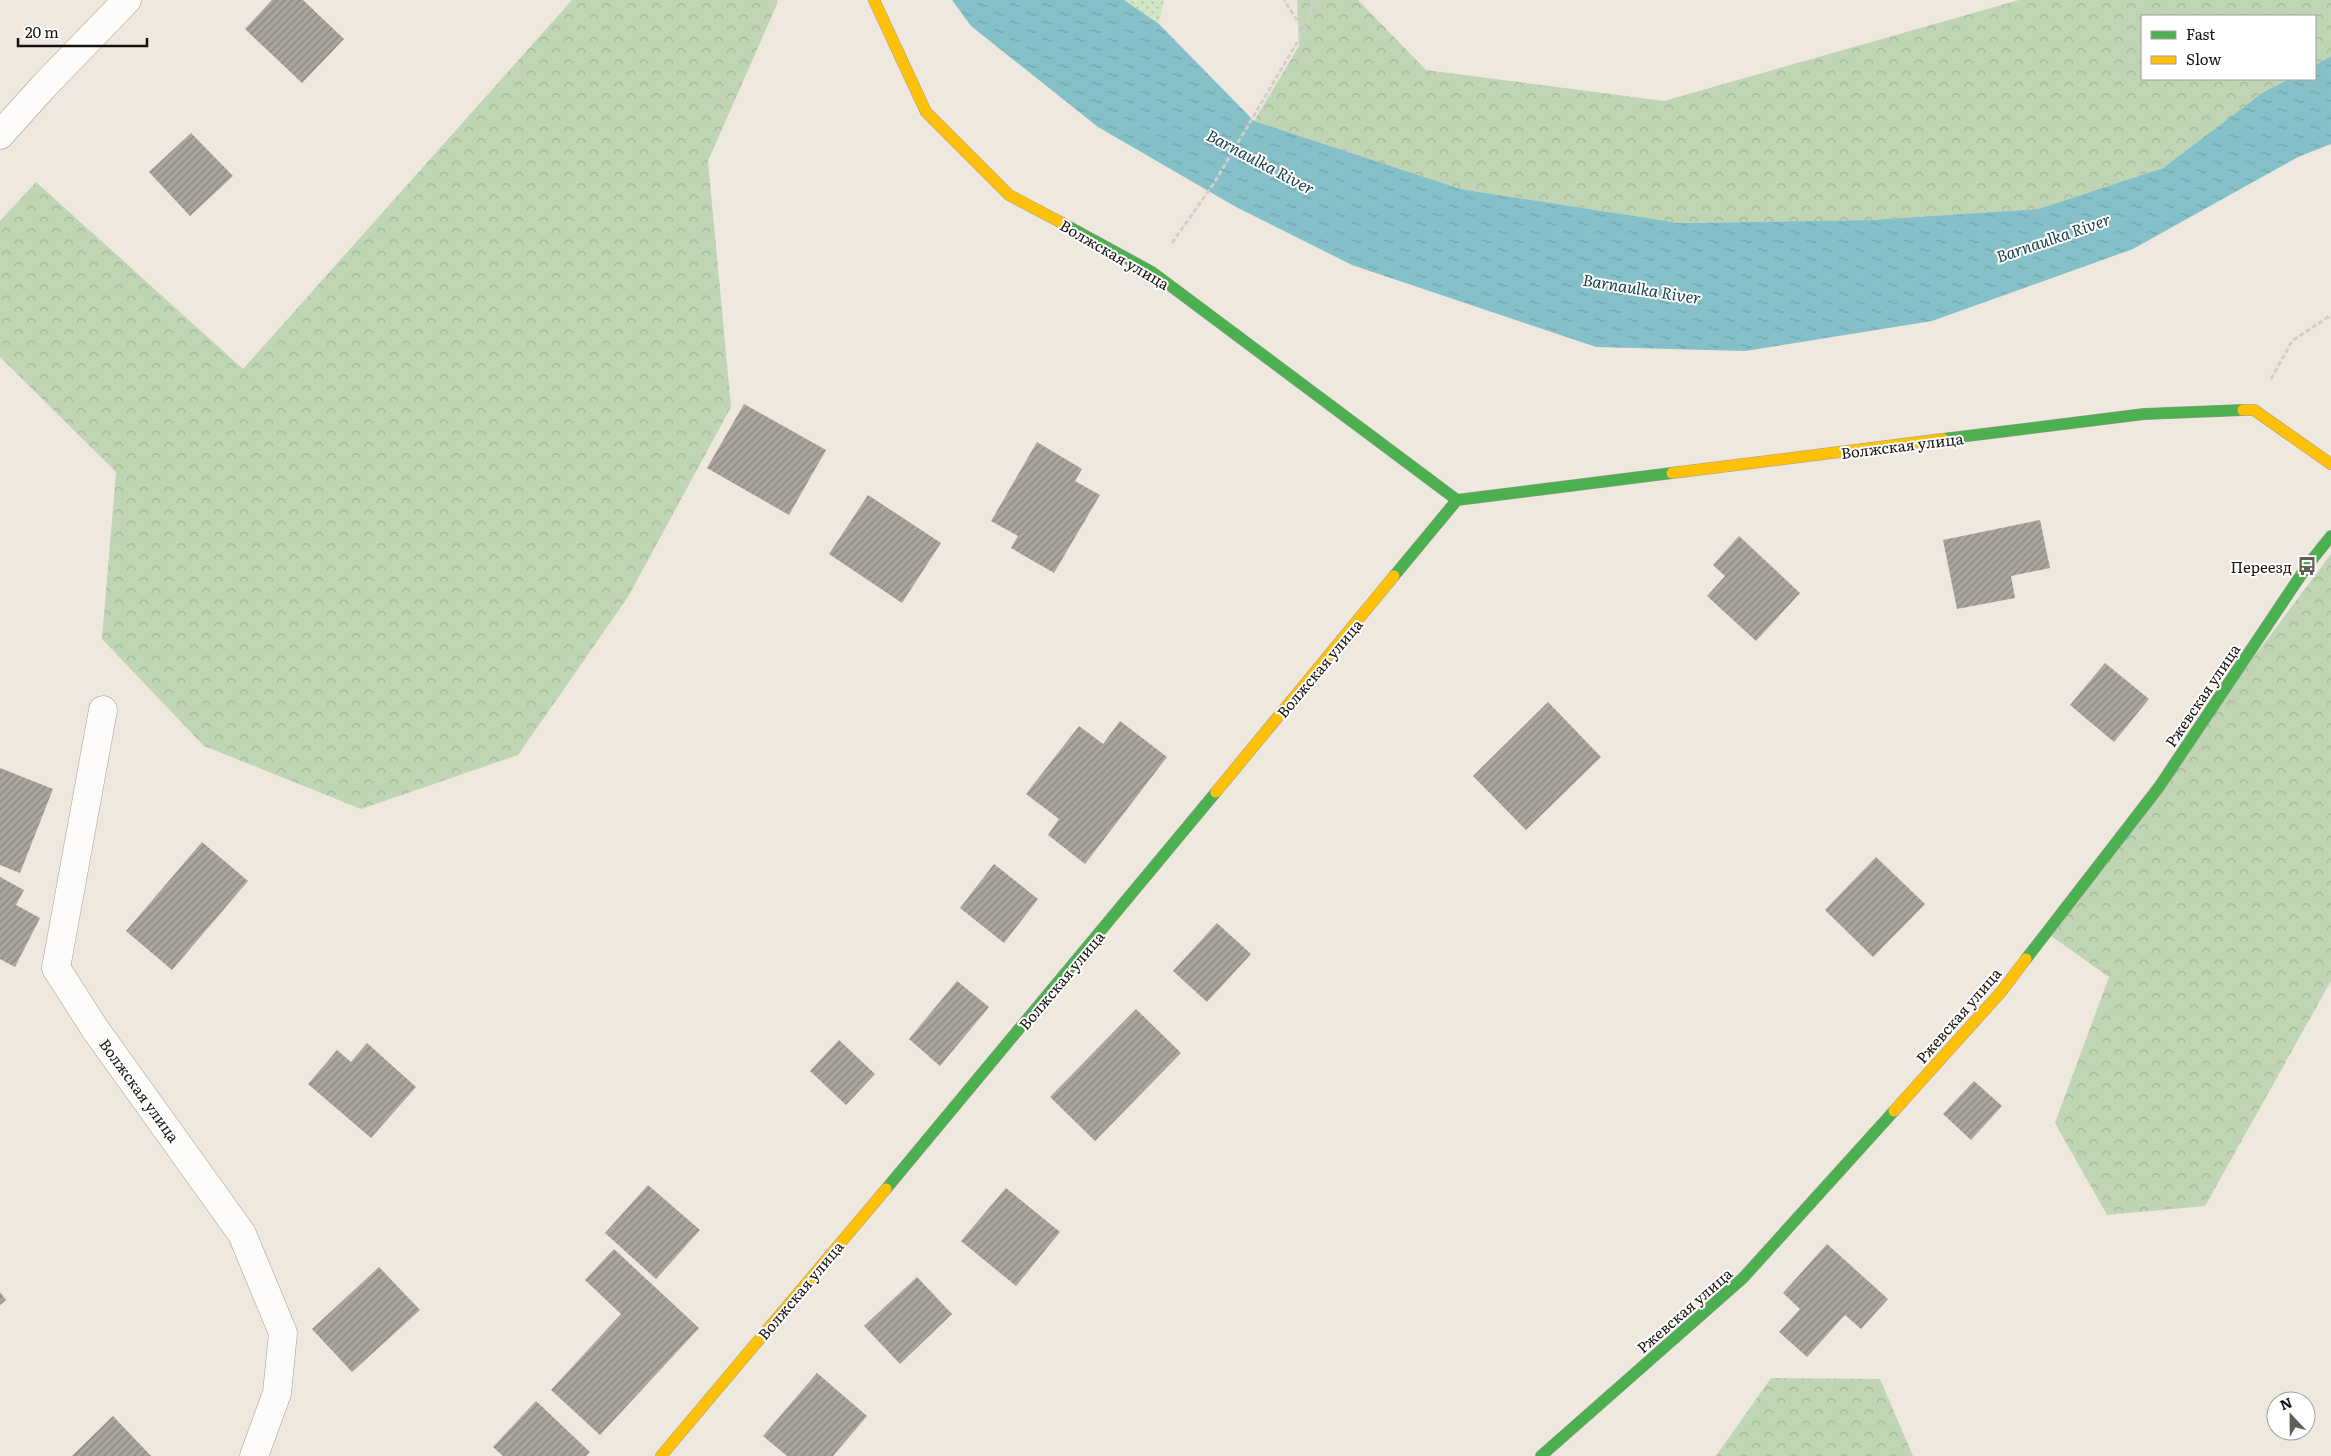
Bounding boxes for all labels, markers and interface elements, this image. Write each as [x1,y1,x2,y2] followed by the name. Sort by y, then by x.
[18,15,146,47] scale bar
[2141,15,2316,80] legend
[25,20,59,43] text: 20 m
[2186,22,2215,45] text: Fast
[2186,47,2221,70] text: Slow
[1203,122,1319,200] water label: Barnaulka River
[1993,206,2113,268] water label: Barnaulka River
[1056,213,1175,295] street label: Волжская улица
[1581,267,1703,309] water label: Barnaulka River
[1839,426,1965,464] street label: Волжская улица
[2230,555,2292,578] place label: Переезд
[2296,555,2318,577] bus stop icon: Переезд
[1271,613,1368,723] street label: Волжская улица
[2159,638,2246,751] street label: Ржевская улица
[1013,925,1110,1035] street label: Волжская улица
[1910,961,2007,1068] street label: Ржевская улица
[94,1033,186,1147] street label: Волжская улица
[752,1235,849,1345] street label: Волжская улица
[1631,1261,1738,1358] street label: Ржевская улица
[2266,1391,2316,1441] north arrow
[2277,1391,2295,1414] text: N

